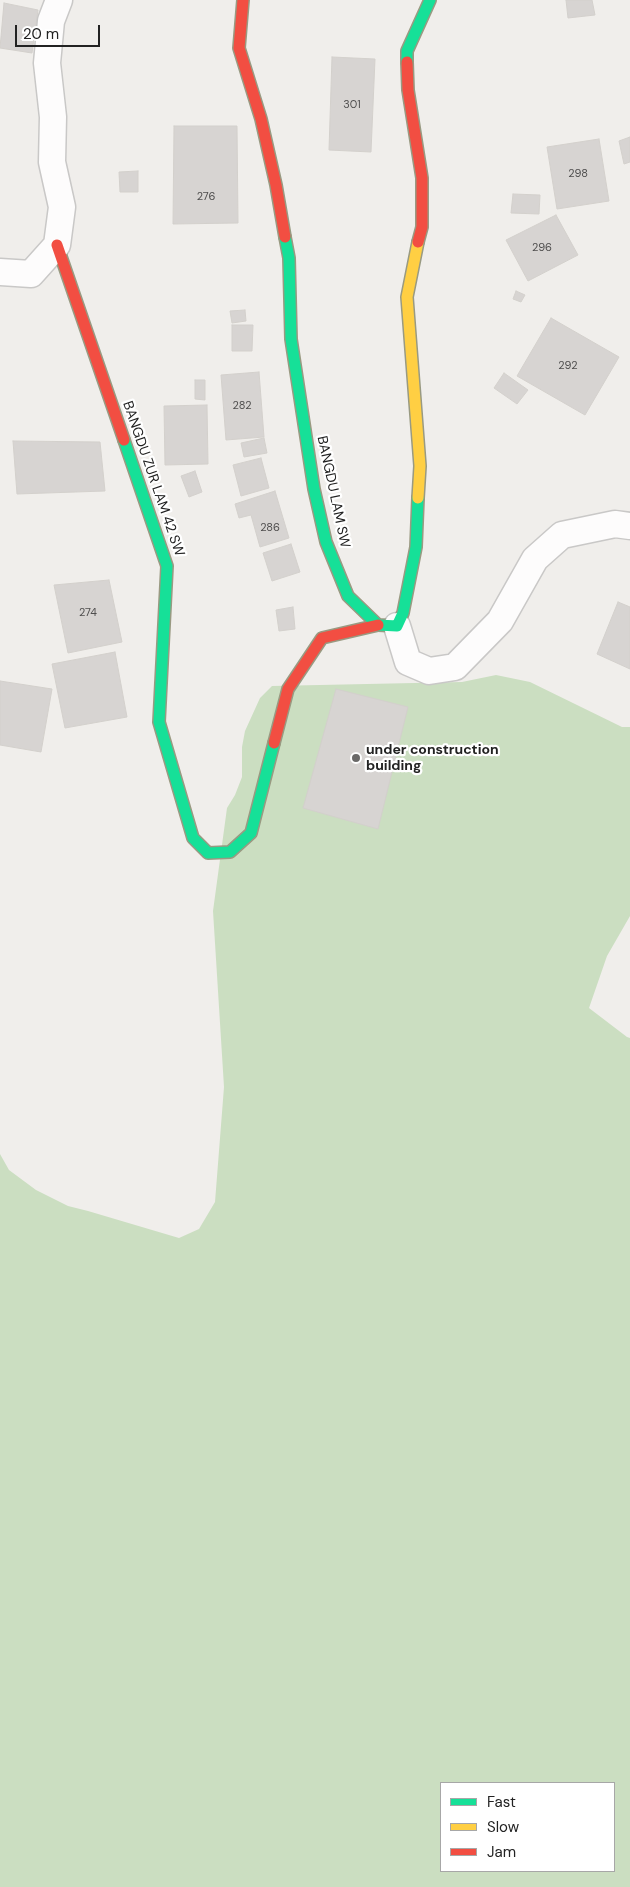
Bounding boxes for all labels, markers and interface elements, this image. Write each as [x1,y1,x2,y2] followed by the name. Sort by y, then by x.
[18,15,102,47] scale bar
[23,24,59,44] text: 20 m
[343,98,361,112] house number: 301
[568,167,588,181] house number: 298
[197,190,215,204] house number: 276
[532,241,552,255] house number: 296
[558,359,578,373] house number: 292
[119,399,187,559] street label: BANGDU ZUR LAM 42 SW
[233,399,251,413] house number: 282
[313,435,353,549] street label: BANGDU LAM SW
[260,521,280,535] house number: 286
[79,606,97,620] house number: 274
[366,742,499,774] place label: under construction building
[350,752,362,764] marker: under construction building
[440,1782,615,1872] legend
[487,1792,516,1812] text: Fast
[487,1817,519,1837] text: Slow
[487,1842,516,1862] text: Jam

